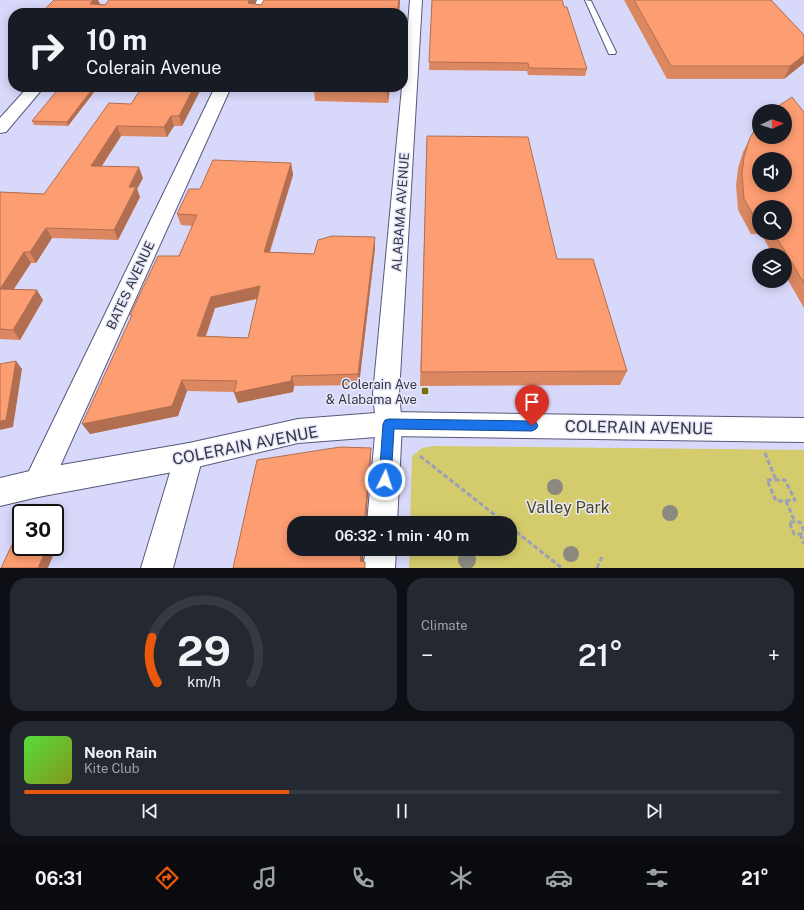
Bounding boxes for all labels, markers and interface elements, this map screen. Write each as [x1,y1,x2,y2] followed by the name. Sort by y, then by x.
[86,23,147,56] text: 10 m
[20,24,72,76] icon: right
[86,57,222,78] text: Colerain Avenue
[752,104,792,144] north arrow
[752,104,792,288] map controls
[389,152,412,272] street label: ALABAMA AVENUE
[752,152,792,192] button: sound
[752,200,792,240] button: search
[103,239,158,332] street label: BATES AVENUE
[752,248,792,288] button: layers
[326,377,417,407] place label: Colerain Ave & Alabama Ave
[515,385,549,426] pin
[420,386,430,396] marker: Colerain Ave & Alabama Ave
[521,391,543,413] icon: arrive
[565,417,713,438] street label: COLERAIN AVENUE
[171,422,320,469] street label: COLERAIN AVENUE
[364,459,406,501] position arrow
[526,498,610,517] park label: Valley Park
[12,504,64,556] speed limit sign: 30
[335,527,469,544] text: 06:32 · 1 min · 40 m
[421,618,468,633] text: Climate
[177,625,230,674] text: 29
[578,637,623,673] text: 21°
[421,642,433,668] text: −
[768,642,780,668] text: +
[187,672,220,689] text: km/h
[84,744,157,761] text: Neon Rain
[84,761,139,776] text: Kite Club
[139,800,161,822] icon: previous
[391,800,413,822] icon: pause
[643,800,665,822] icon: next
[153,864,181,892] icon: directions
[251,864,279,892] icon: music
[349,864,377,892] icon: phone
[447,864,475,892] icon: climate
[545,864,573,892] icon: car
[643,864,671,892] icon: filters
[35,868,83,889] text: 06:31
[741,868,769,889] text: 21°

